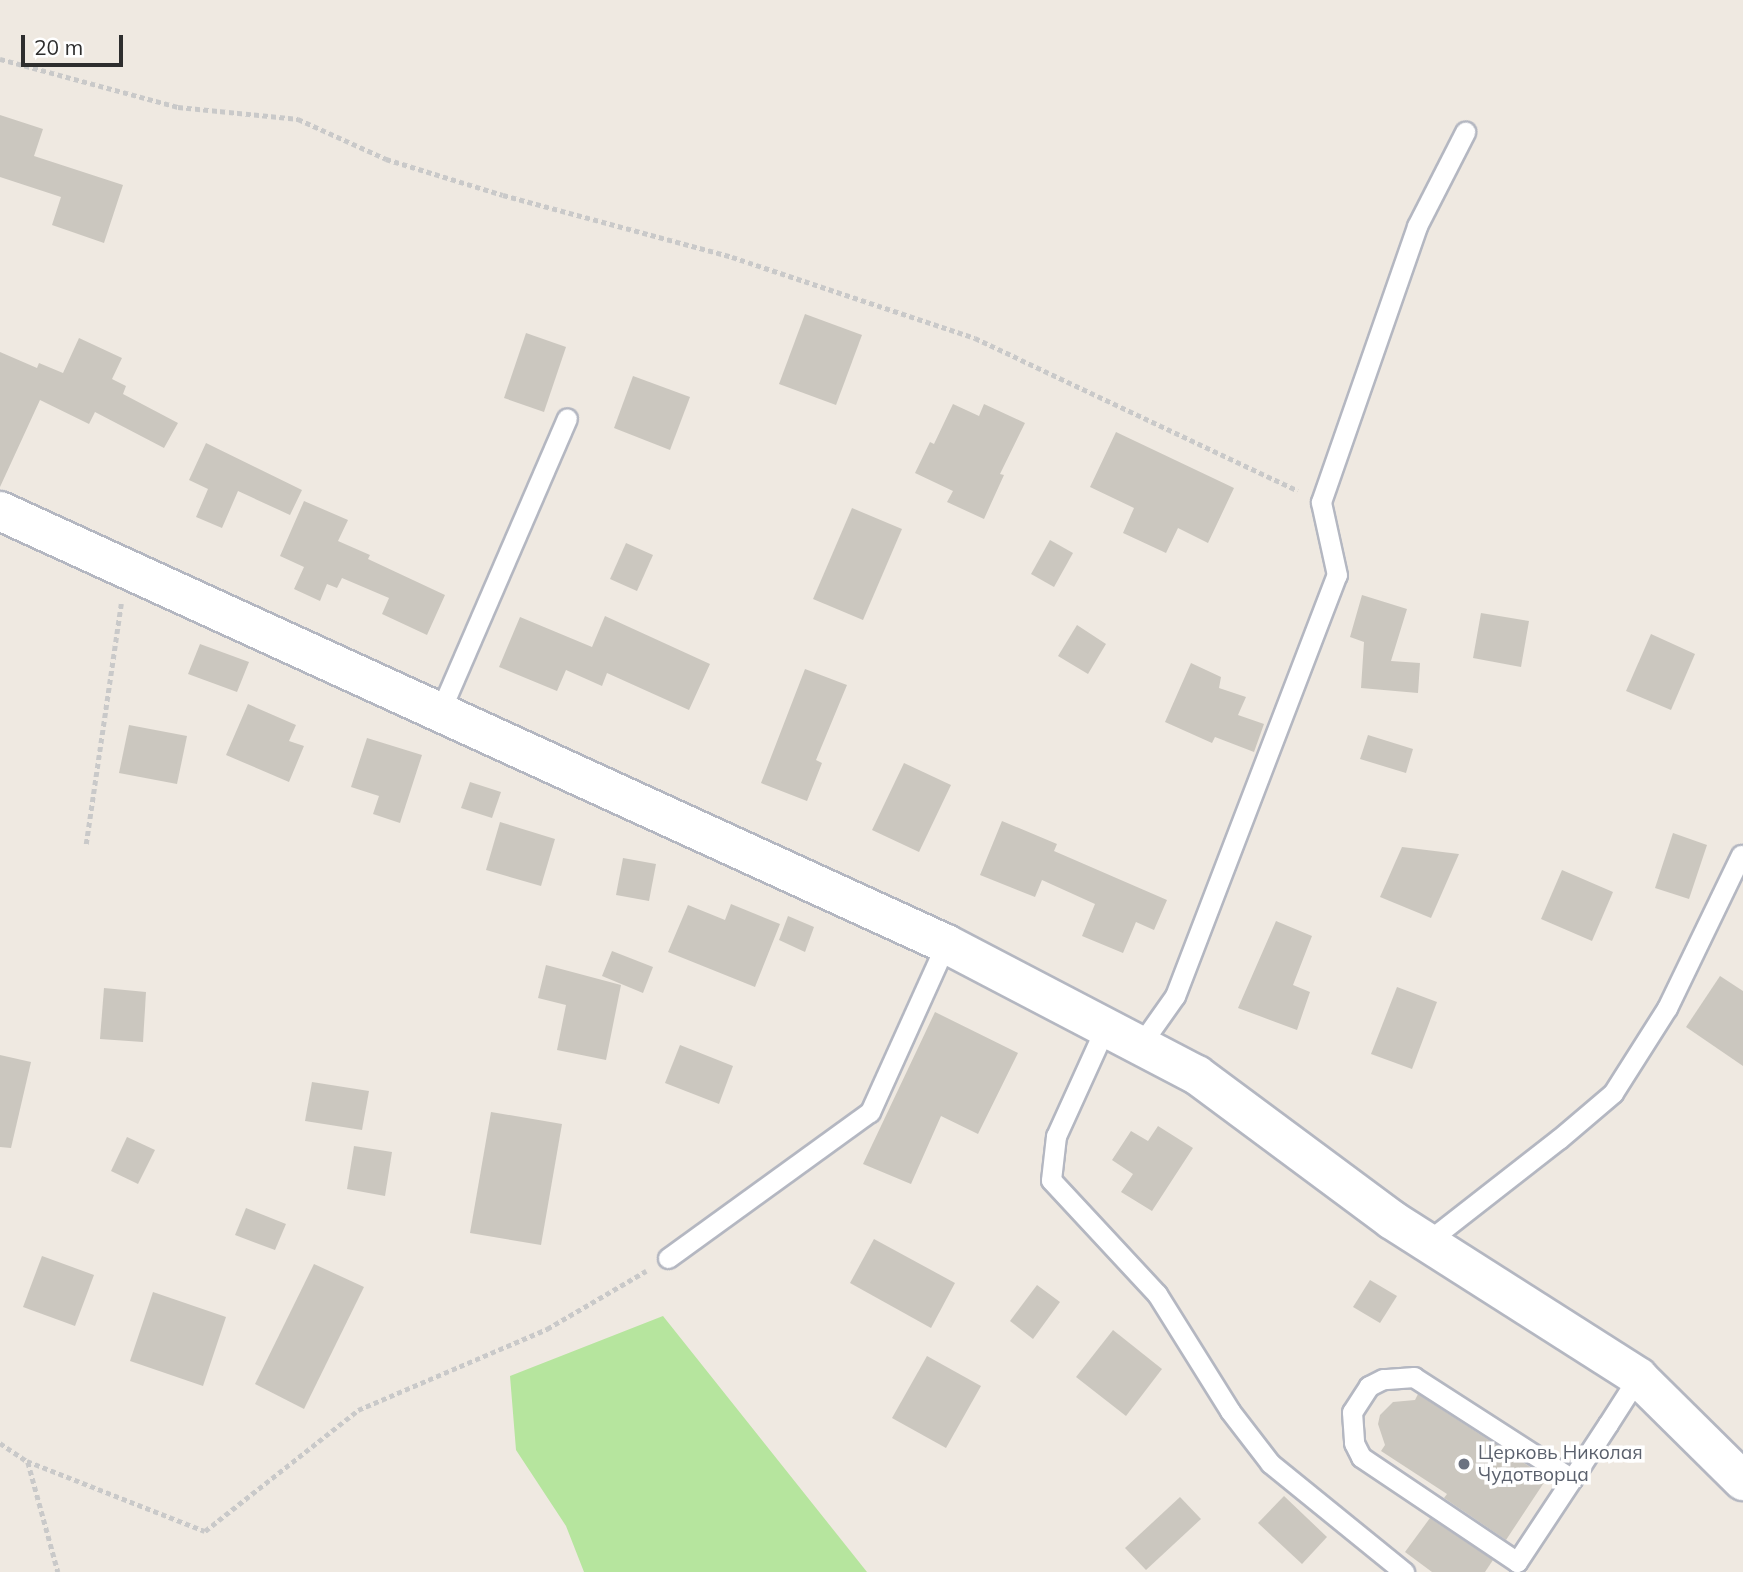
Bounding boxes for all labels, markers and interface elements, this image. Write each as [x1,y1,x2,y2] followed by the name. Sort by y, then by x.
[24,21,126,65] scale bar
[34,34,83,60] text: 20 m
[1478,1442,1643,1486] place label: Церковь Николая Чудотворца
[1456,1456,1472,1472] marker: Церковь Николая Чудотворца

